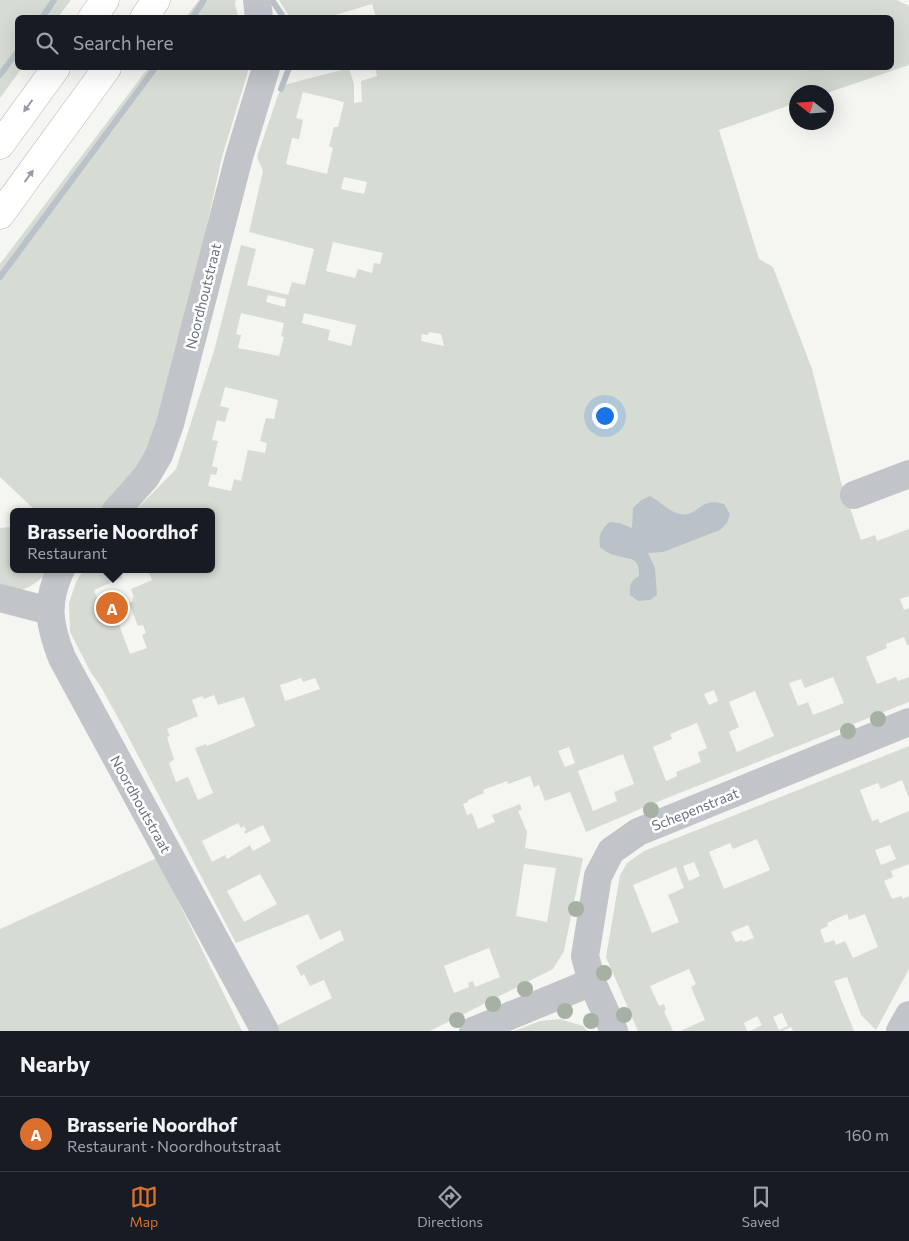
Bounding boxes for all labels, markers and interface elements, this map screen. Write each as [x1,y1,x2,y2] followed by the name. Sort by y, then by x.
[15,15,894,70] search box
[33,29,61,57] icon: search
[73,31,173,54] text: Search here
[789,85,834,130] north arrow
[23,99,33,113] one-way arrow
[24,169,34,183] one-way arrow
[182,241,224,351] street label: Noordhoutstraat
[592,403,618,429] your location
[10,508,215,573] popup
[27,520,198,543] text: Brasserie Noordhof
[27,543,107,562] text: Restaurant
[96,589,128,627] pin: A
[107,752,175,856] street label: Noordhoutstraat
[649,784,741,834] street label: Schepenstraat
[20,1051,90,1076] text: Nearby
[67,1113,237,1136] text: Brasserie Noordhof
[30,1125,42,1144] text: A
[845,1125,889,1144] text: 160 m
[67,1136,281,1155] text: Restaurant · Noordhoutstraat
[129,1183,158,1230] tab: Map
[417,1183,483,1230] tab: Directions
[742,1183,780,1230] tab: Saved

